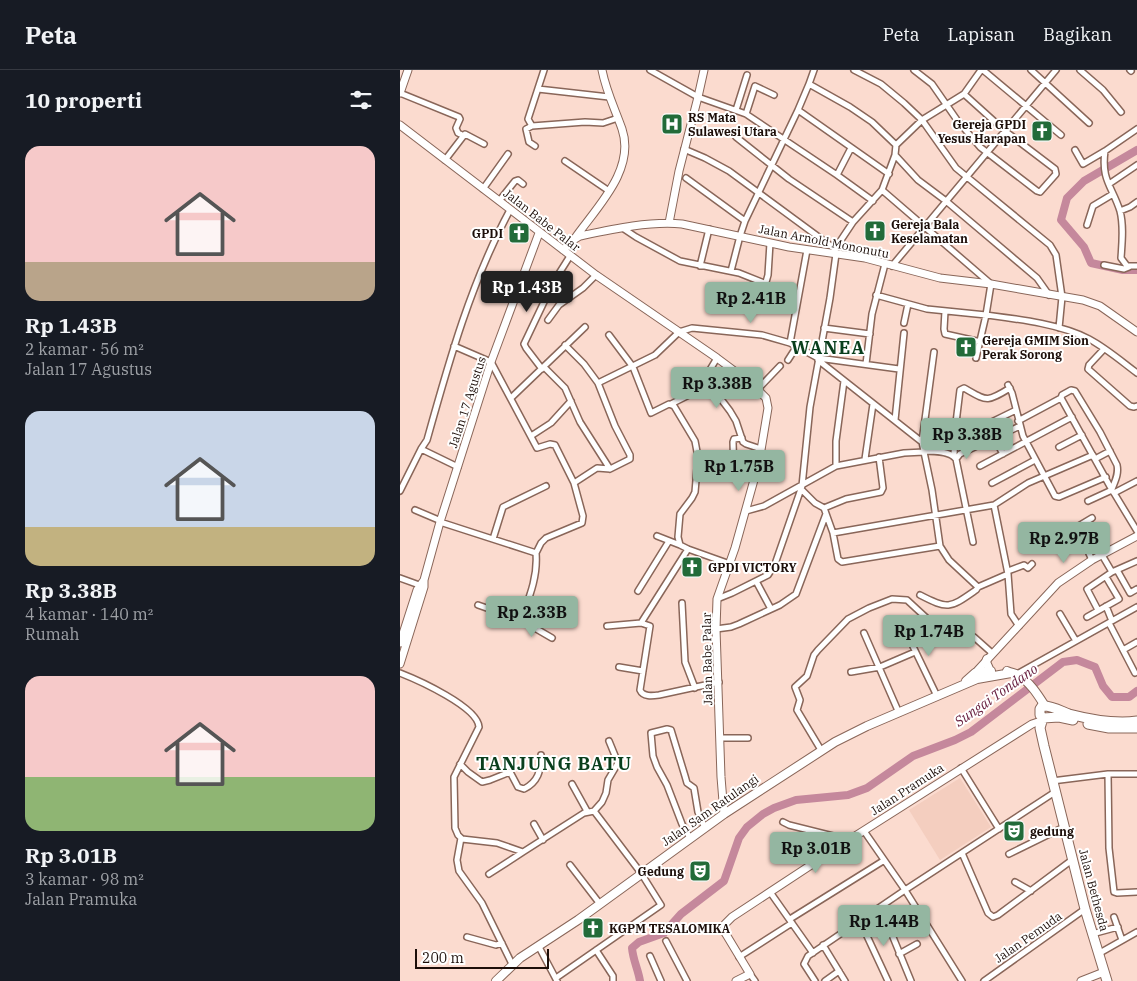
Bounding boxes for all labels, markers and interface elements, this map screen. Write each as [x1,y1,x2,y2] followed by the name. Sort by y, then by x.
[25,19,77,51] text: Peta
[883,23,920,46] text: Peta
[948,23,1015,46] text: Lapisan
[1043,23,1112,46] text: Bagikan
[25,86,142,114] text: 10 properti
[347,86,375,114] icon: filters
[688,110,777,139] place label: RS Mata Sulawesi Utara
[660,112,684,136] hospital icon: RS Mata Sulawesi Utara
[937,117,1026,146] place label: Gereja GPDI Yesus Harapan
[1030,119,1054,143] church icon: Gereja GPDI Yesus Harapan
[155,179,245,269] icon: home
[501,185,584,255] street label: Jalan Babe Palar
[891,217,968,246] place label: Gereja Bala Keselamatan
[863,219,887,243] church icon: Gereja Bala Keselamatan
[507,221,531,245] church icon: GPDI
[757,221,891,261] street label: Jalan Arnold Mononutu
[472,226,503,241] place label: GPDI
[475,270,579,313] pin: Rp 1.43B
[492,277,562,297] text: Rp 1.43B
[699,282,803,324] pin: Rp 2.41B
[716,288,786,308] text: Rp 2.41B
[25,311,117,339] text: Rp 1.43B
[982,333,1089,362] place label: Gereja GMIM Sion Perak Sorong
[954,335,978,359] church icon: Gereja GMIM Sion Perak Sorong
[791,336,865,359] district label: WANEA
[25,339,144,359] text: 2 kamar · 56 m²
[445,354,489,450] street label: Jalan 17 Agustus
[25,359,152,379] text: Jalan 17 Agustus
[665,366,769,409] pin: Rp 3.38B
[682,373,752,393] text: Rp 3.38B
[915,418,1019,460] pin: Rp 3.38B
[932,424,1002,444] text: Rp 3.38B
[155,444,245,534] icon: home
[687,450,791,492] pin: Rp 1.75B
[704,456,774,476] text: Rp 1.75B
[1012,522,1116,564] pin: Rp 2.97B
[1029,528,1099,548] text: Rp 2.97B
[680,555,704,579] church icon: GPDI VICTORY
[708,560,797,575] place label: GPDI VICTORY
[25,576,117,604] text: Rp 3.38B
[480,596,584,638] pin: Rp 2.33B
[497,602,567,622] text: Rp 2.33B
[25,604,153,624] text: 4 kamar · 140 m²
[699,612,715,706] street label: Jalan Babe Palar
[877,614,981,657] pin: Rp 1.74B
[894,621,964,641] text: Rp 1.74B
[25,624,80,644] text: Rumah
[950,660,1041,731] water label: Sungai Tondano
[155,709,245,799] icon: home
[476,752,632,775] district label: TANJUNG BATU
[868,760,947,818] street label: Jalan Pramuka
[659,771,761,849] street label: Jalan Sam Ratulangi
[1002,819,1026,843] theatre icon: gedung
[1030,824,1074,839] place label: gedung
[764,832,868,874] pin: Rp 3.01B
[781,838,851,858] text: Rp 3.01B
[25,841,117,869] text: Rp 3.01B
[1076,847,1112,933] street label: Jalan Bethesda
[688,859,712,883] theatre icon: Gedung
[638,864,684,879] place label: Gedung
[25,869,144,889] text: 3 kamar · 98 m²
[25,889,137,909] text: Jalan Pramuka
[832,904,936,947] pin: Rp 1.44B
[991,908,1065,966] street label: Jalan Pemuda
[849,911,919,931] text: Rp 1.44B
[581,916,605,940] church icon: KGPM TESALOMIKA
[609,921,731,936] place label: KGPM TESALOMIKA
[415,946,549,969] scale bar
[422,949,464,967] text: 200 m

